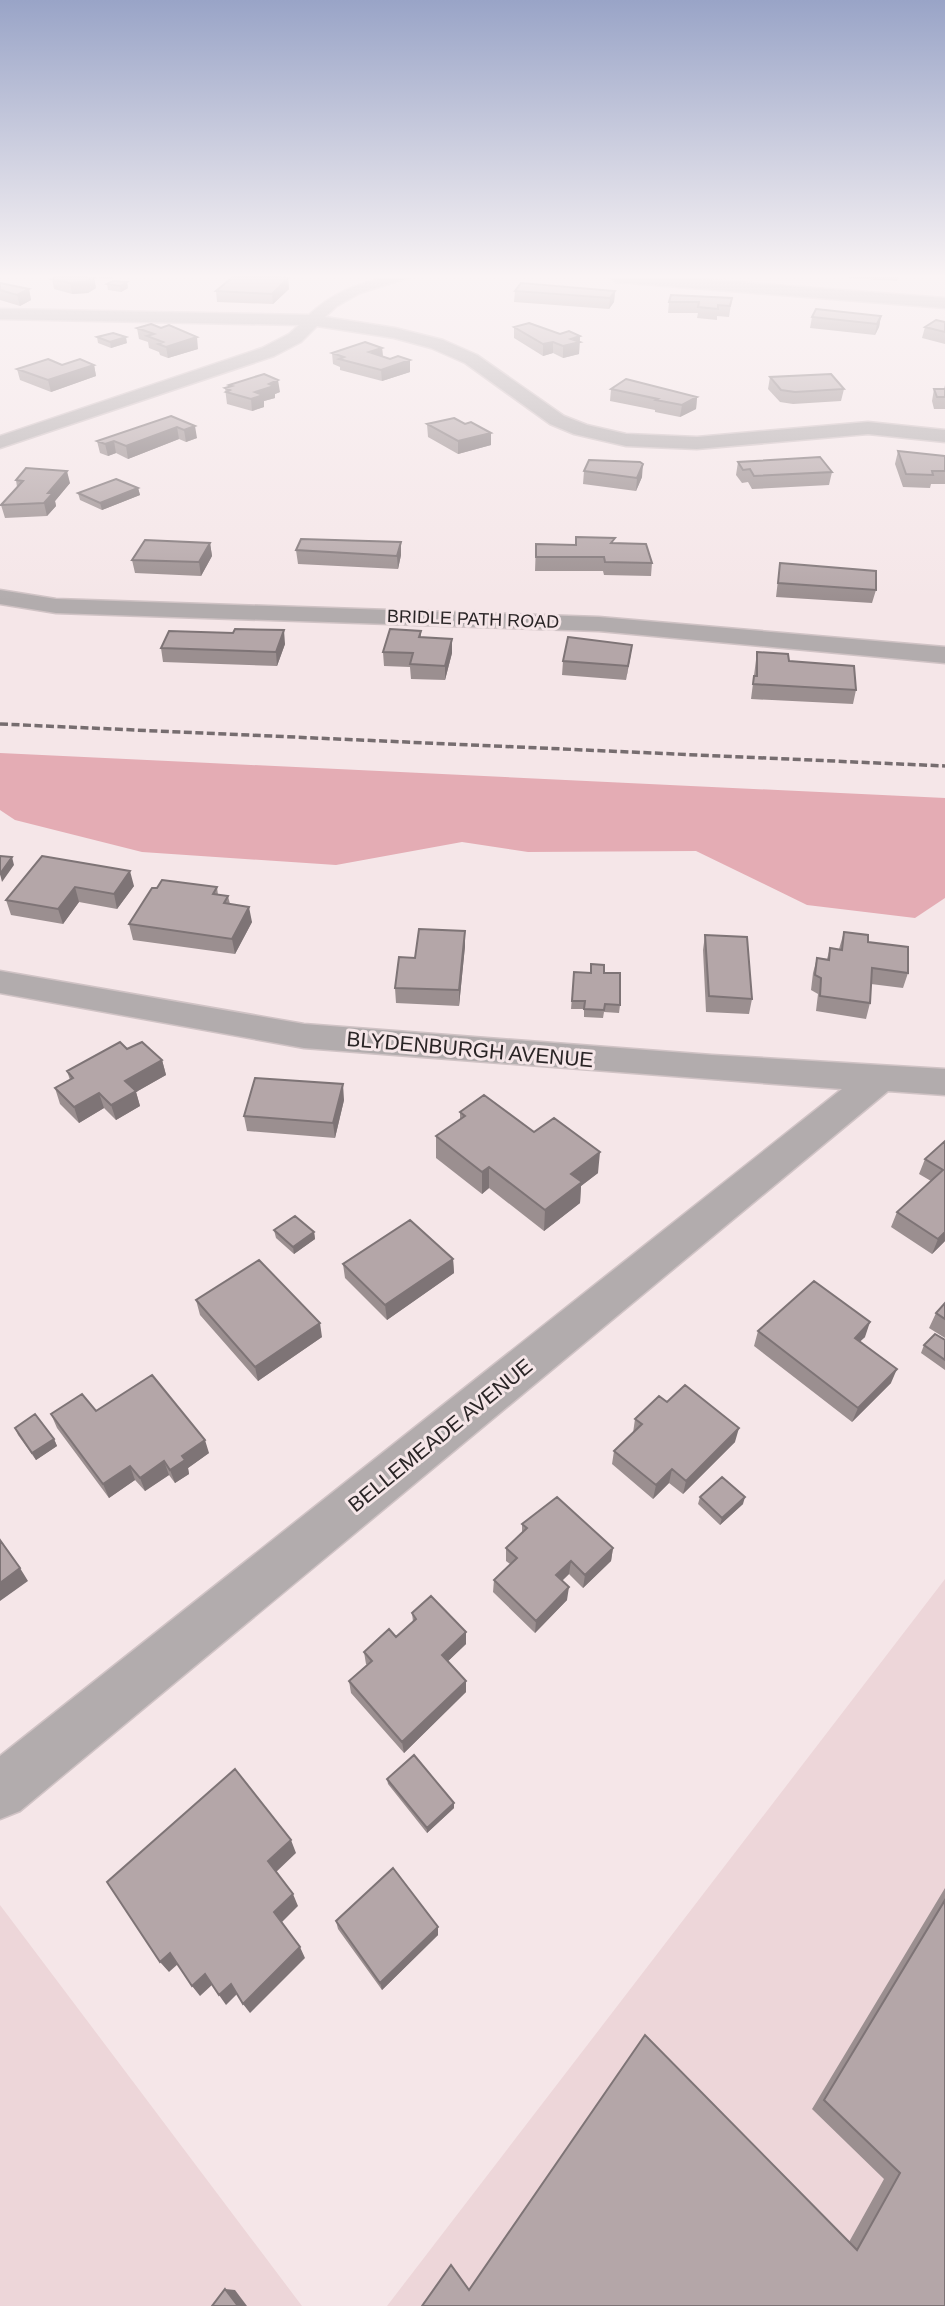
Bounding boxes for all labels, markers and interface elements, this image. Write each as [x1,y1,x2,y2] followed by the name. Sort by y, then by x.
[387,606,559,632] street label: BRIDLE PATH ROAD
[346,1027,594,1071] street label: BLYDENBURGH AVENUE
[344,1354,536,1516] street label: BELLEMEADE AVENUE

